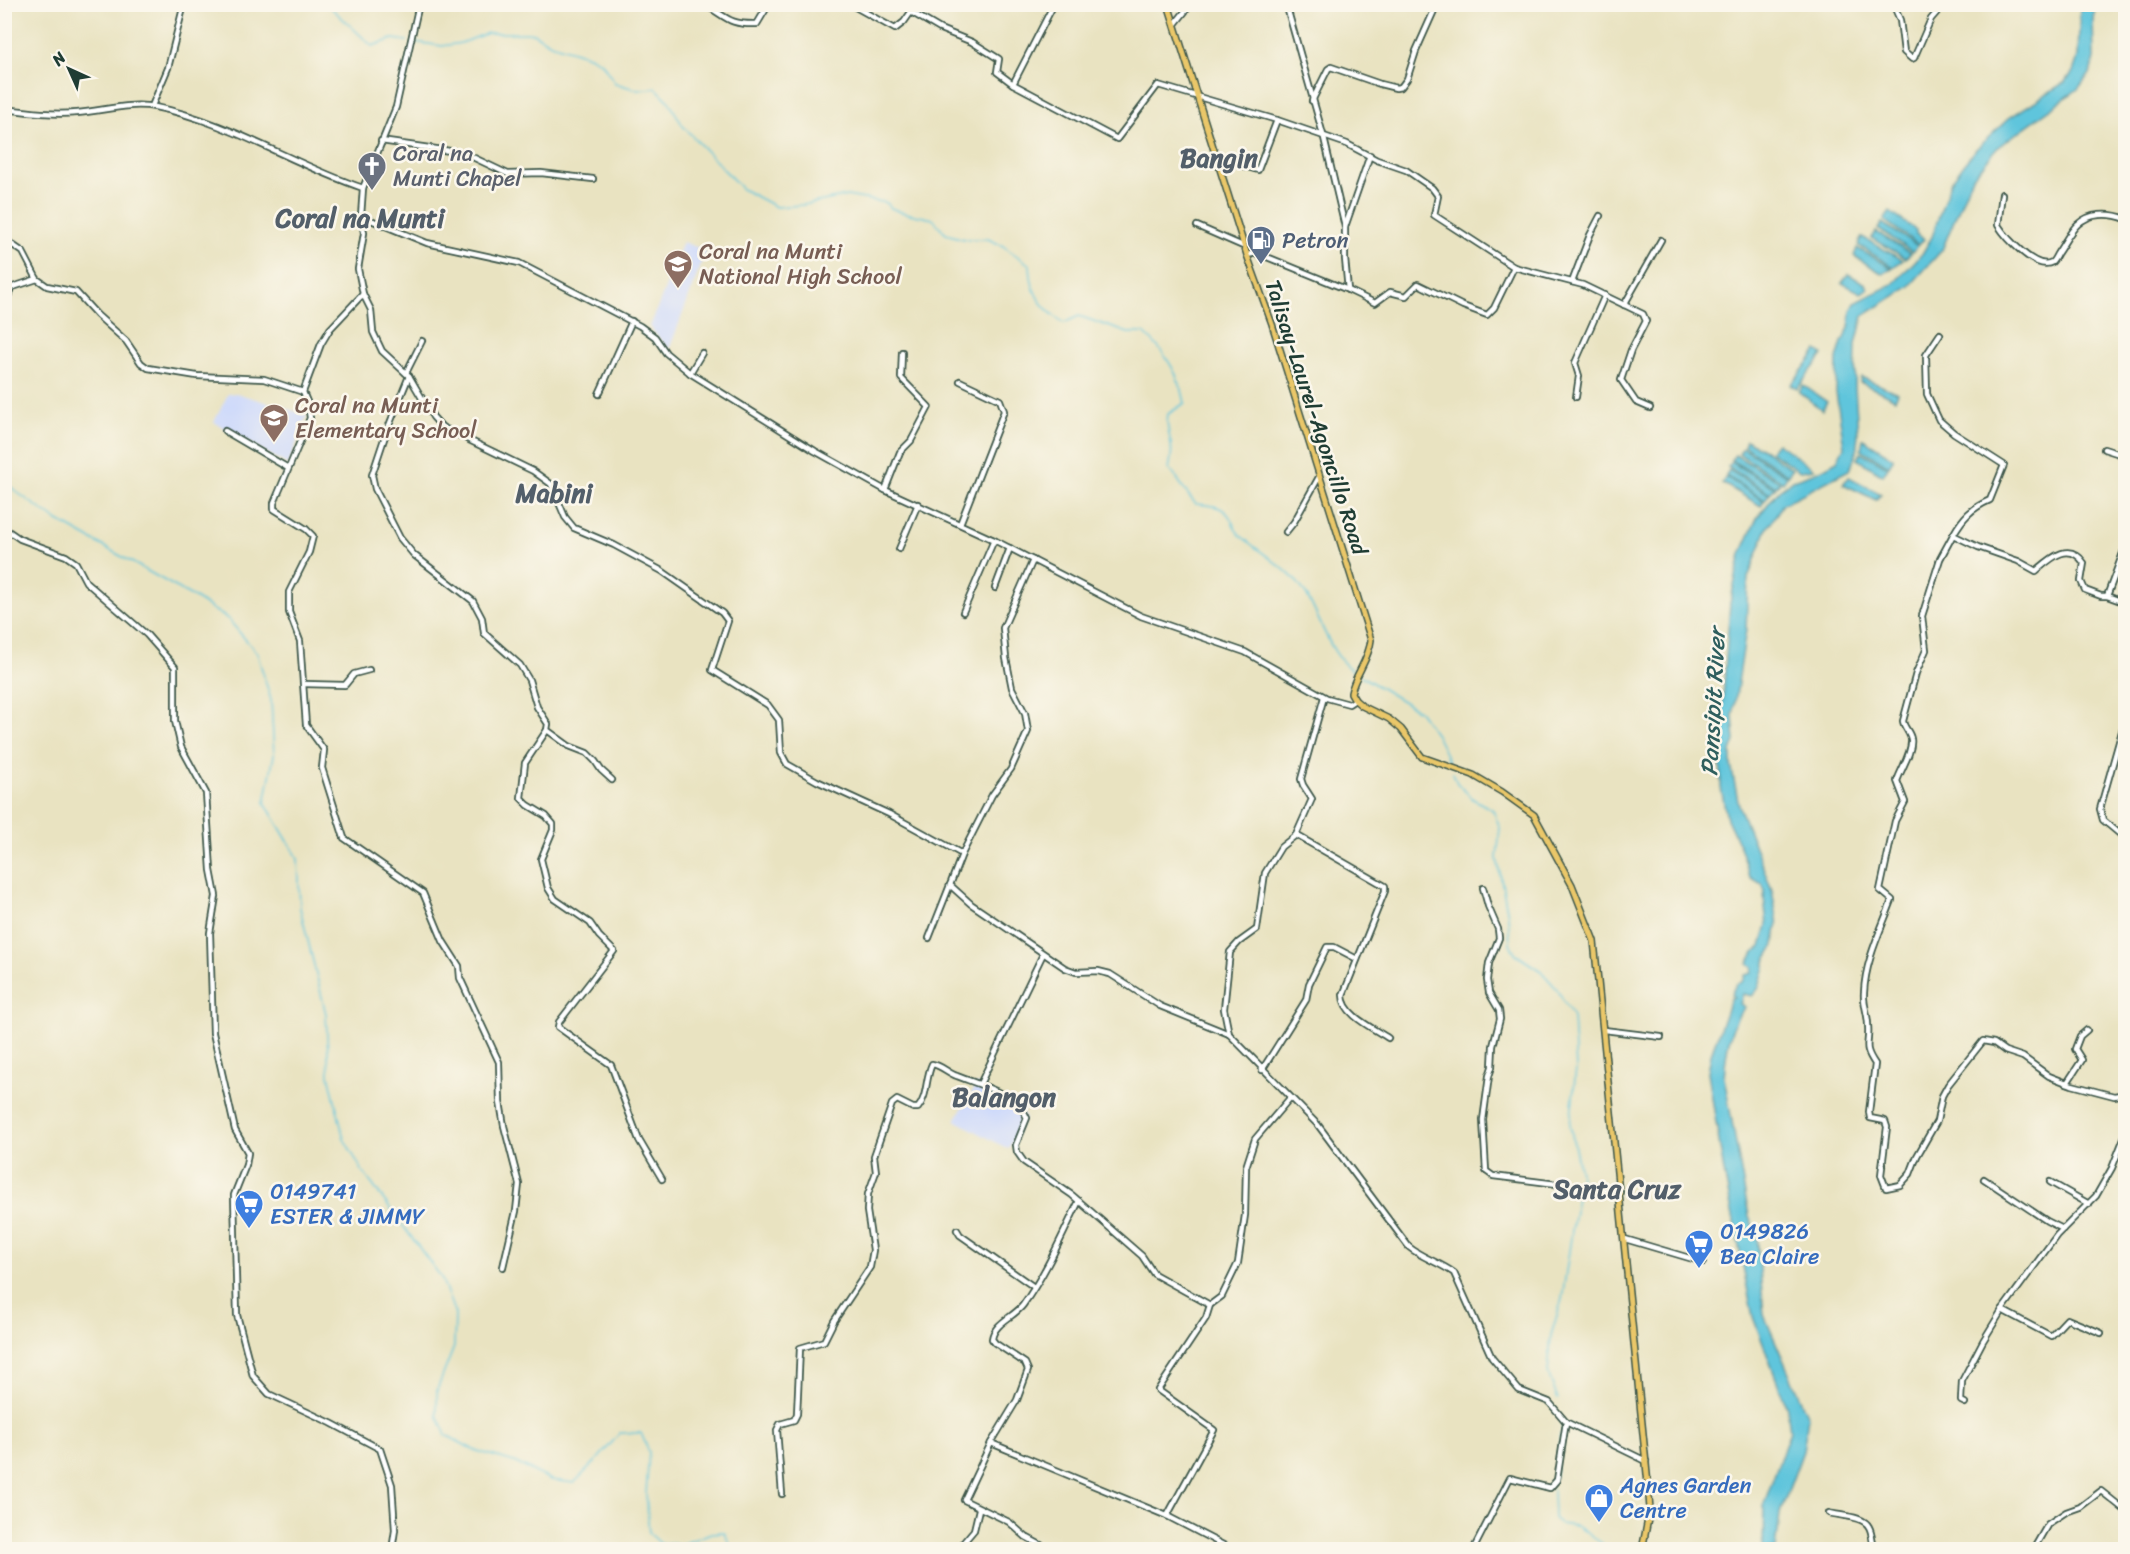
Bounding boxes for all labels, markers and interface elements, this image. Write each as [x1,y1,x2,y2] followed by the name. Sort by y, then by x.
[39,39,99,99] north arrow
[44,44,74,74] text: N
[393,134,522,198] place label: Coral na Munti Chapel
[1180,135,1259,181] district label: Bangin
[356,150,388,192] church icon: Coral na Munti Chapel
[275,195,446,241] district label: Coral na Munti
[1282,221,1348,260] place label: Petron
[1245,224,1277,266] fuel station icon: Petron
[699,232,902,296] place label: Coral na Munti National High School
[662,248,694,290] school or university icon: Coral na Munti National High School
[1254,274,1380,561] street label: Talisay-Laurel-Agoncillo Road
[295,386,477,450] place label: Coral na Munti Elementary School
[258,402,290,444] school or university icon: Coral na Munti Elementary School
[515,470,594,516] district label: Mabini
[1688,623,1738,777] water label: Pansipit River
[952,1074,1056,1120] district label: Balangon
[1552,1166,1683,1212] district label: Santa Cruz
[270,1172,426,1236] place label: 0149741 ESTER & JIMMY
[233,1188,265,1230] supermarket icon: 0149741 ESTER & JIMMY
[1720,1212,1819,1276] place label: 0149826 Bea Claire
[1683,1228,1715,1270] supermarket icon: 0149826 Bea Claire
[1619,1466,1751,1530] place label: Agnes Garden Centre
[1583,1482,1615,1524] shop icon: Agnes Garden Centre

